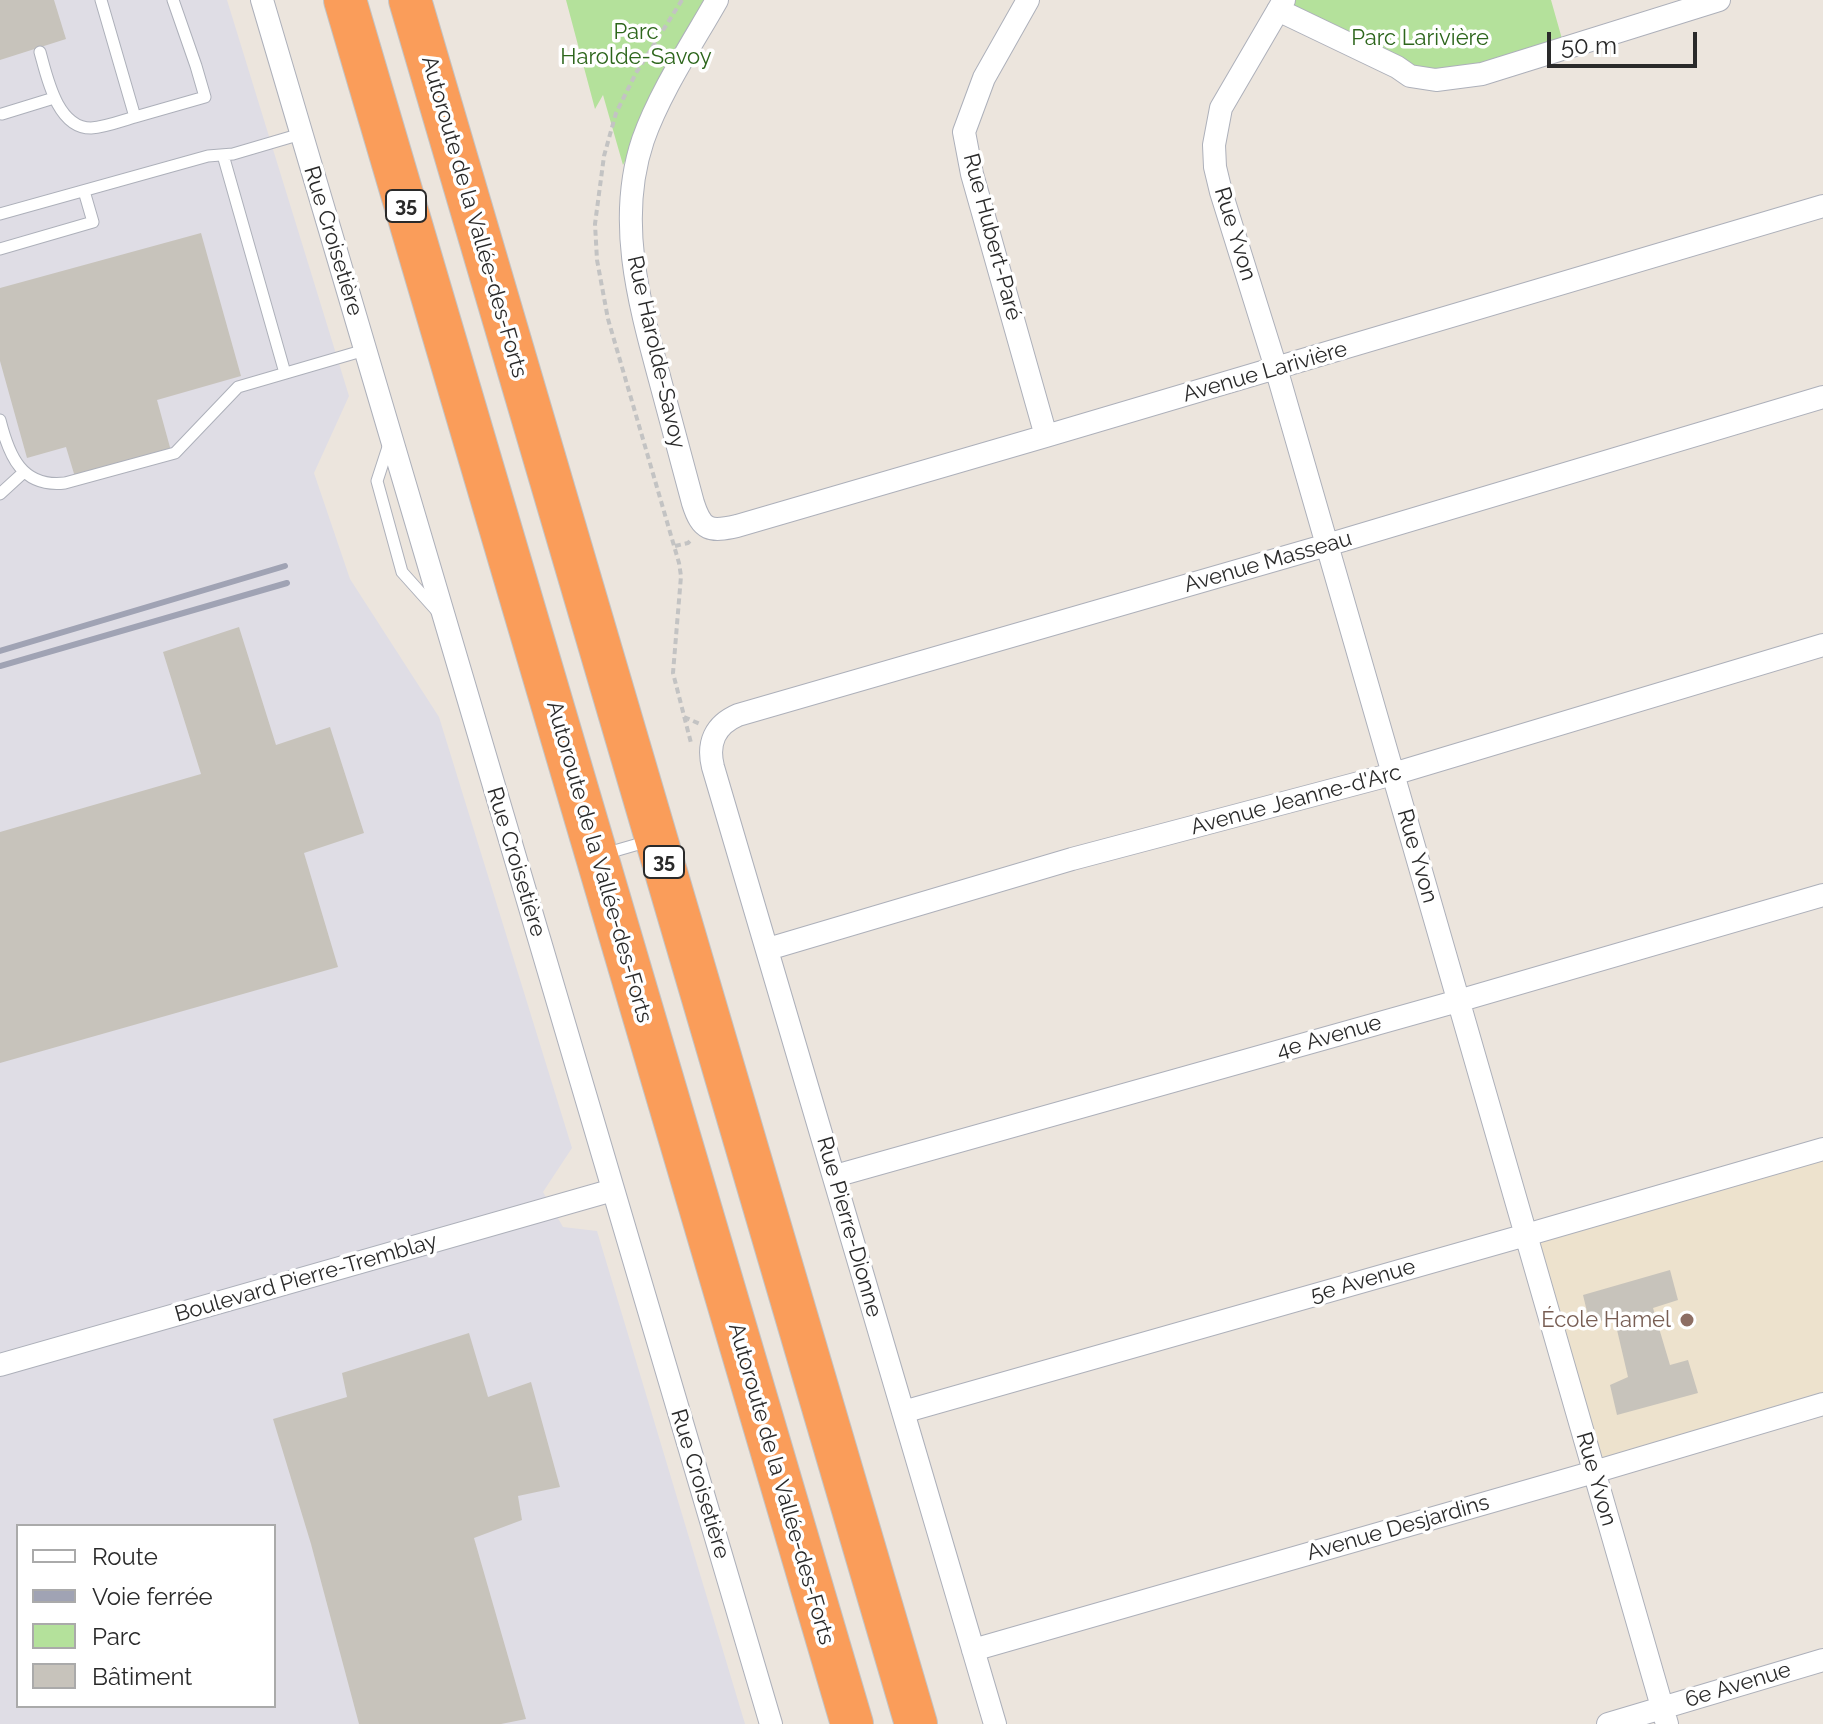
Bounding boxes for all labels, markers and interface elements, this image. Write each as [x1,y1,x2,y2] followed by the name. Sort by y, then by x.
[1551,16,1701,66] scale bar
[560,19,712,70] park label: Parc Harolde-Savoy
[1351,25,1489,51] park label: Parc Larivière
[1561,31,1617,60] text: 50 m
[415,53,533,381] street label: Autoroute de la Vallée-des-Forts
[957,151,1027,323] street label: Rue Hubert-Paré
[298,163,368,319] street label: Rue Croisetière
[1208,184,1262,284] street label: Rue Yvon
[386,190,426,222] road number: 35
[621,253,691,451] street label: Rue Harolde-Savoy
[1180,336,1350,408] street label: Avenue Larivière
[1181,525,1355,599] street label: Avenue Masseau
[540,698,658,1026] street label: Autoroute de la Vallée-des-Forts
[1188,759,1404,841] street label: Avenue Jeanne-d'Arc
[481,784,551,940] street label: Rue Croisetière
[1391,806,1443,906] street label: Rue Yvon
[644,846,684,878] road number: 35
[1274,1009,1384,1065] street label: 4e Avenue
[811,1134,887,1320] street label: Rue Pierre-Dionne
[172,1228,440,1328] street label: Boulevard Pierre-Tremblay
[1308,1253,1418,1309] street label: 5e Avenue
[1541,1307,1671,1333] place label: École Hamel
[1678,1311,1696,1329] marker: École Hamel
[722,1320,840,1648] street label: Autoroute de la Vallée-des-Forts
[665,1406,735,1562] street label: Rue Croisetière
[1570,1429,1622,1529] street label: Rue Yvon
[1304,1489,1492,1567] street label: Avenue Desjardins
[16,1524,276,1708] legend
[92,1542,158,1571] text: Route
[92,1582,213,1611] text: Voie ferrée
[92,1622,141,1651] text: Parc
[1682,1656,1794,1714] street label: 6e Avenue
[92,1662,192,1691] text: Bâtiment

